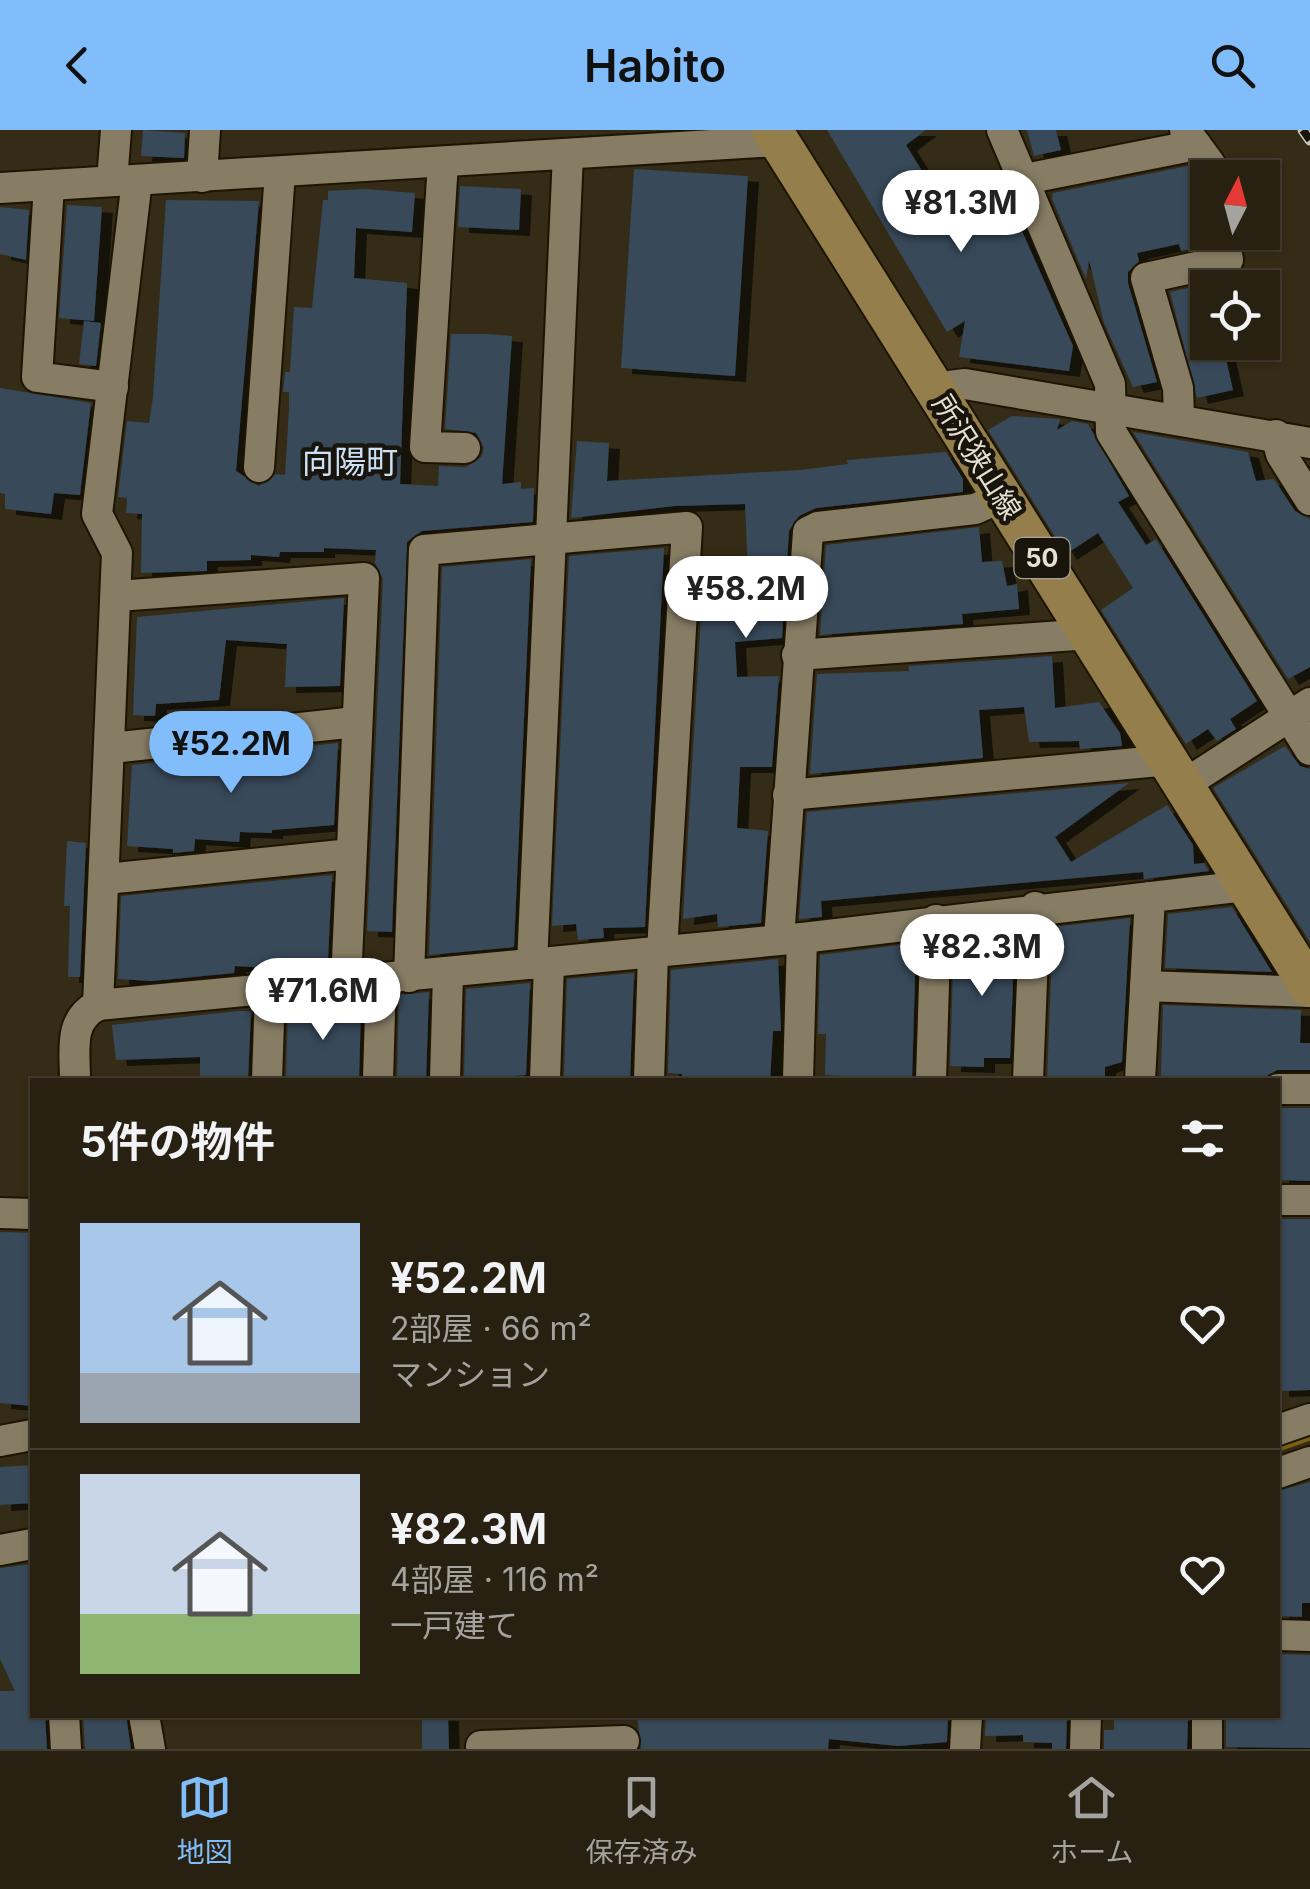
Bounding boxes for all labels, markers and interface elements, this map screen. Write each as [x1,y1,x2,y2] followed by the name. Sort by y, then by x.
[50,38,105,93] icon: back
[584,38,726,93] text: Habito
[1205,38,1260,93] icon: search
[1190,160,1280,250] north arrow
[1190,160,1280,360] map controls
[880,170,1042,255] pin: ¥81.3M
[904,183,1018,222] text: ¥81.3M
[1190,270,1280,360] button: locate
[925,389,1029,525] street label: 所沢狭山線
[302,442,398,481] district label: 向陽町
[1014,538,1070,578] road number: 50
[665,556,827,641] pin: ¥58.2M
[686,569,806,608] text: ¥58.2M
[150,711,312,796] pin: ¥52.2M
[171,724,291,763] text: ¥52.2M
[901,914,1063,999] pin: ¥82.3M
[922,927,1042,966] text: ¥82.3M
[242,958,404,1043] pin: ¥71.6M
[268,971,379,1010] text: ¥71.6M
[1175,1111,1230,1166] icon: filters
[80,1116,275,1167] text: 5件の物件
[390,1252,547,1303] text: ¥52.2M
[160,1263,280,1383] icon: home
[1175,1296,1230,1351] icon: heart
[390,1309,592,1348] text: 2部屋 · 66 m²
[390,1355,550,1394] text: マンション
[390,1503,547,1554] text: ¥82.3M
[160,1514,280,1634] icon: home
[1175,1547,1230,1602] icon: heart
[390,1560,599,1599] text: 4部屋 · 116 m²
[390,1606,518,1645] text: 一戸建て
[176,1770,232,1870] tab: 地図
[585,1770,697,1870] tab: 保存済み
[1050,1770,1134,1870] tab: ホーム

